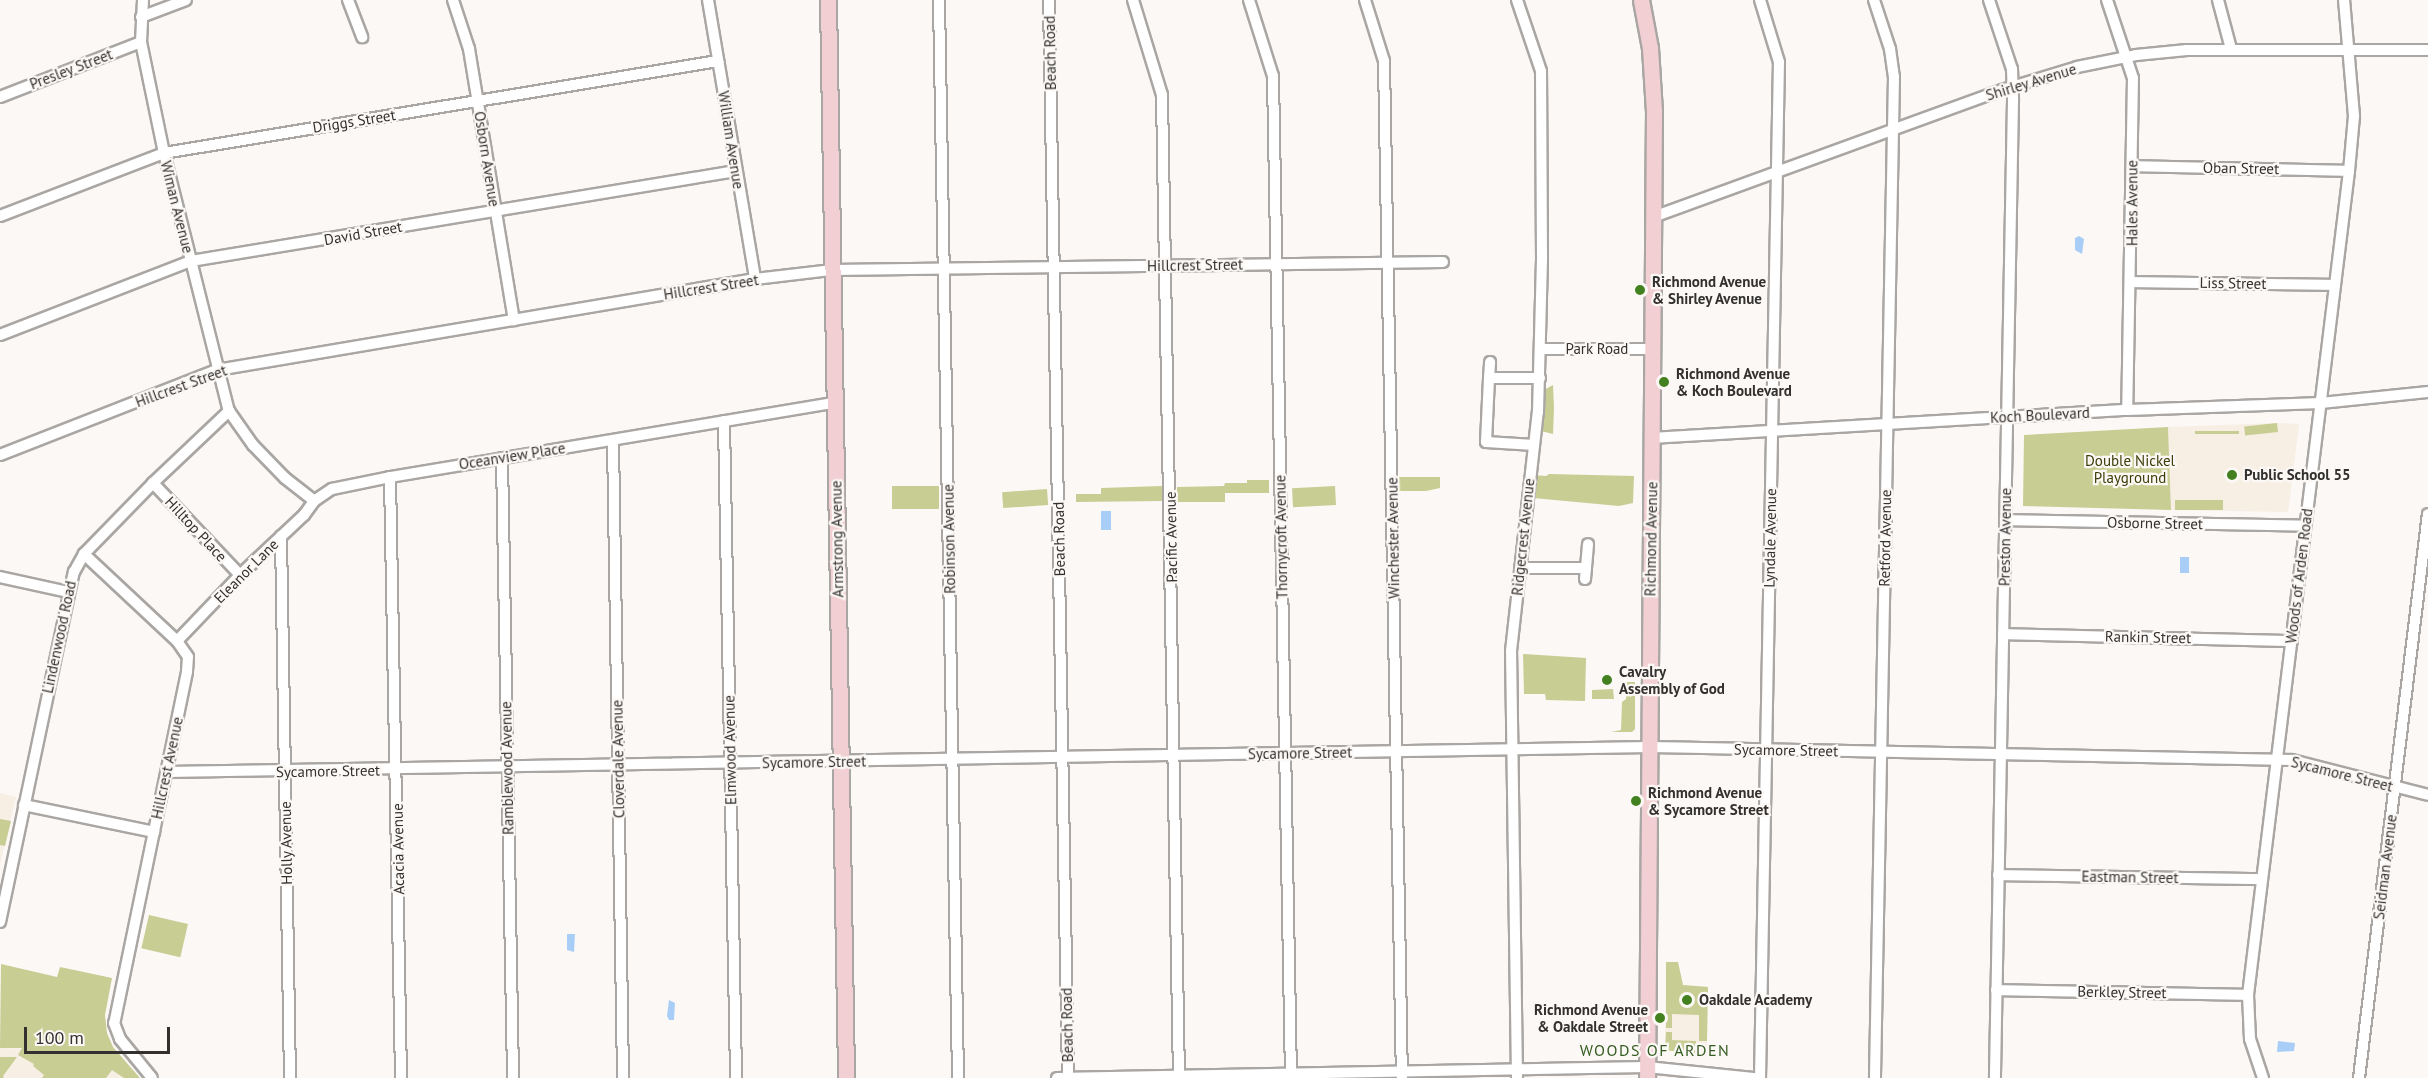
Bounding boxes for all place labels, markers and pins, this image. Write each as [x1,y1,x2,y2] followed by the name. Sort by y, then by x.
[1652,272,1767,307] place label: Richmond Avenue & Shirley Avenue
[1633,283,1647,297] marker: Richmond Avenue & Shirley Avenue
[1676,364,1792,399] place label: Richmond Avenue & Koch Boulevard
[1657,375,1671,389] marker: Richmond Avenue & Koch Boulevard
[2244,466,2351,484] place label: Public School 55
[2225,468,2239,482] marker: Public School 55
[1619,662,1726,697] place label: Cavalry Assembly of God
[1600,673,1614,687] marker: Cavalry Assembly of God
[1648,783,1769,818] place label: Richmond Avenue & Sycamore Street
[1629,794,1643,808] marker: Richmond Avenue & Sycamore Street
[1699,991,1813,1009] place label: Oakdale Academy
[1680,993,1694,1007] marker: Oakdale Academy
[1533,1000,1648,1035] place label: Richmond Avenue & Oakdale Street
[1653,1011,1667,1025] marker: Richmond Avenue & Oakdale Street

